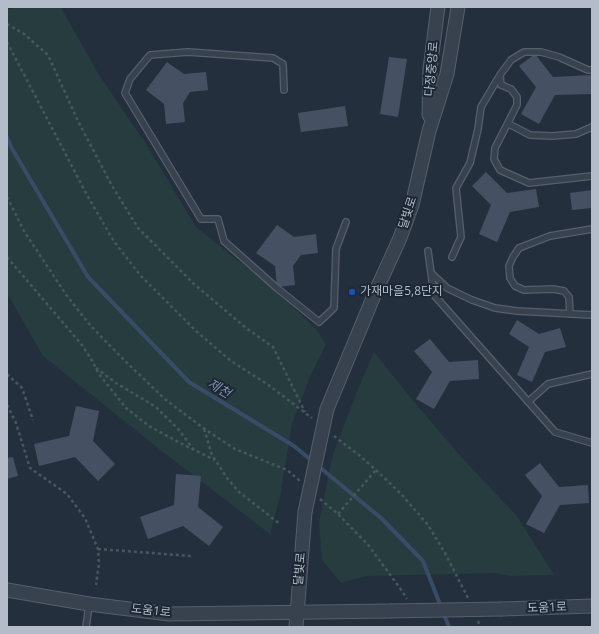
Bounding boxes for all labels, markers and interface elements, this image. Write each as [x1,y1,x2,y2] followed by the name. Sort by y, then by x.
[422,41,442,97] street label: 다정중앙로
[396,195,420,231] street label: 달빛로
[360,285,443,299] place label: 가재마을5,8단지
[347,287,357,297] marker: 가재마을5,8단지
[205,376,233,402] water label: 제천
[291,552,309,586] street label: 달빛로
[527,600,567,616] street label: 도움1로
[130,602,172,620] street label: 도움1로

